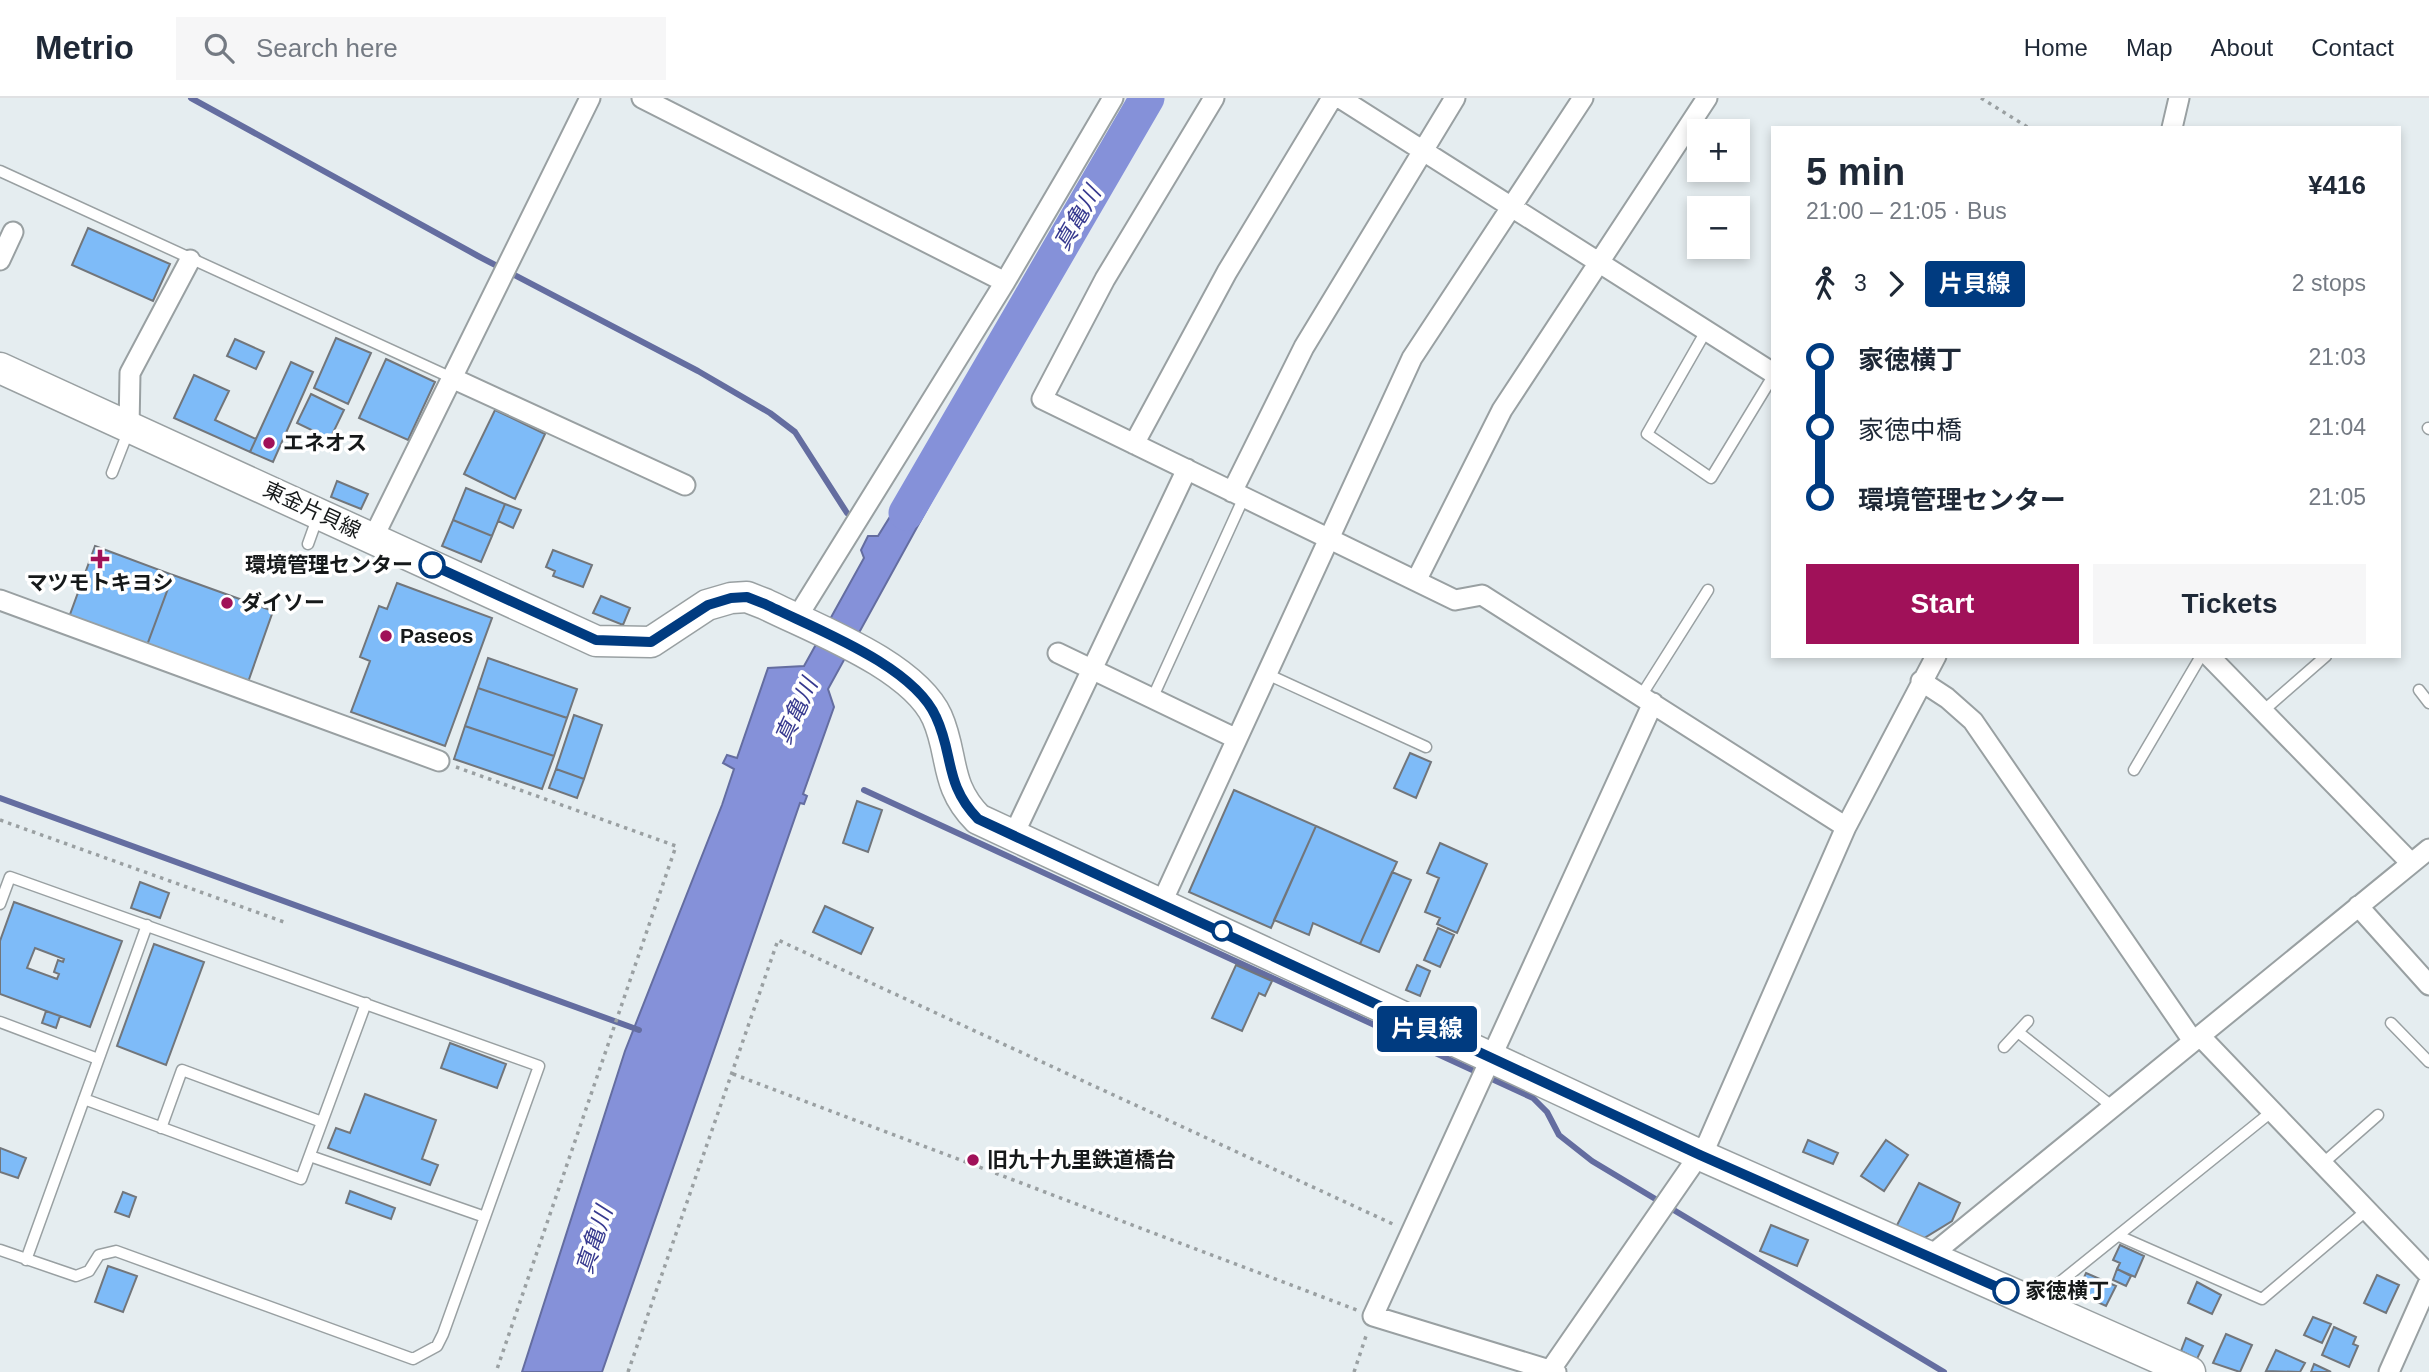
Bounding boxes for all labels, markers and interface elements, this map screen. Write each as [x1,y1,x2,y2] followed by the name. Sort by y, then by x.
[176,17,666,80] search box
[35,29,134,66] text: Metrio
[200,29,238,67] icon: search
[256,33,398,63] text: Search here
[2024,34,2088,61] text: Home
[2126,34,2173,61] text: Map
[2211,34,2273,61] text: About
[2311,34,2394,61] text: Contact
[1687,119,1750,259] map controls
[1687,119,1750,182] button: +
[1806,151,1905,193] text: 5 min
[2308,170,2366,200] text: ¥416
[1048,179,1107,254] water label: 真亀川
[1687,196,1750,259] button: −
[1806,198,2007,224] text: 21:00 – 21:05 · Bus
[1806,265,1844,303] icon: walk
[1877,265,1915,303] icon: forward
[1854,270,1867,296] text: 3
[1939,270,2011,297] text: 片貝線
[2292,270,2366,296] text: 2 stops
[2308,344,2366,370] text: 21:03
[1858,345,1962,375] text: 家徳横丁
[2308,414,2366,440] text: 21:04
[1858,415,1962,445] text: 家徳中橋
[283,431,367,454] place label: エネオス
[261,435,277,451] marker: エネオス
[260,477,365,542] street label: 東金片貝線
[2308,484,2366,510] text: 21:05
[1858,485,2066,515] text: 環境管理センター
[92,551,108,567] marker: マツモトキヨシ
[419,552,445,578] marker: 環境管理センター
[245,553,413,576] place label: 環境管理センター
[1806,564,2079,644] button: Start
[2093,564,2366,644] button: Tickets
[27,571,174,594] place label: マツモトキヨシ
[241,591,325,614] place label: ダイソー
[219,595,235,611] marker: ダイソー
[400,624,474,647] place label: Paseos
[378,628,394,644] marker: Paseos
[770,672,824,748] water label: 真亀川
[1212,921,1232,941] unlabelled marker
[1387,1006,1467,1052] line badge: 片貝線
[1391,1015,1463,1042] text: 片貝線
[987,1148,1176,1171] place label: 旧九十九里鉄道橋台
[965,1152,981,1168] marker: 旧九十九里鉄道橋台
[571,1200,618,1277] water label: 真亀川
[1993,1278,2019,1304] marker: 家徳横丁
[2025,1279,2109,1302] place label: 家徳横丁

